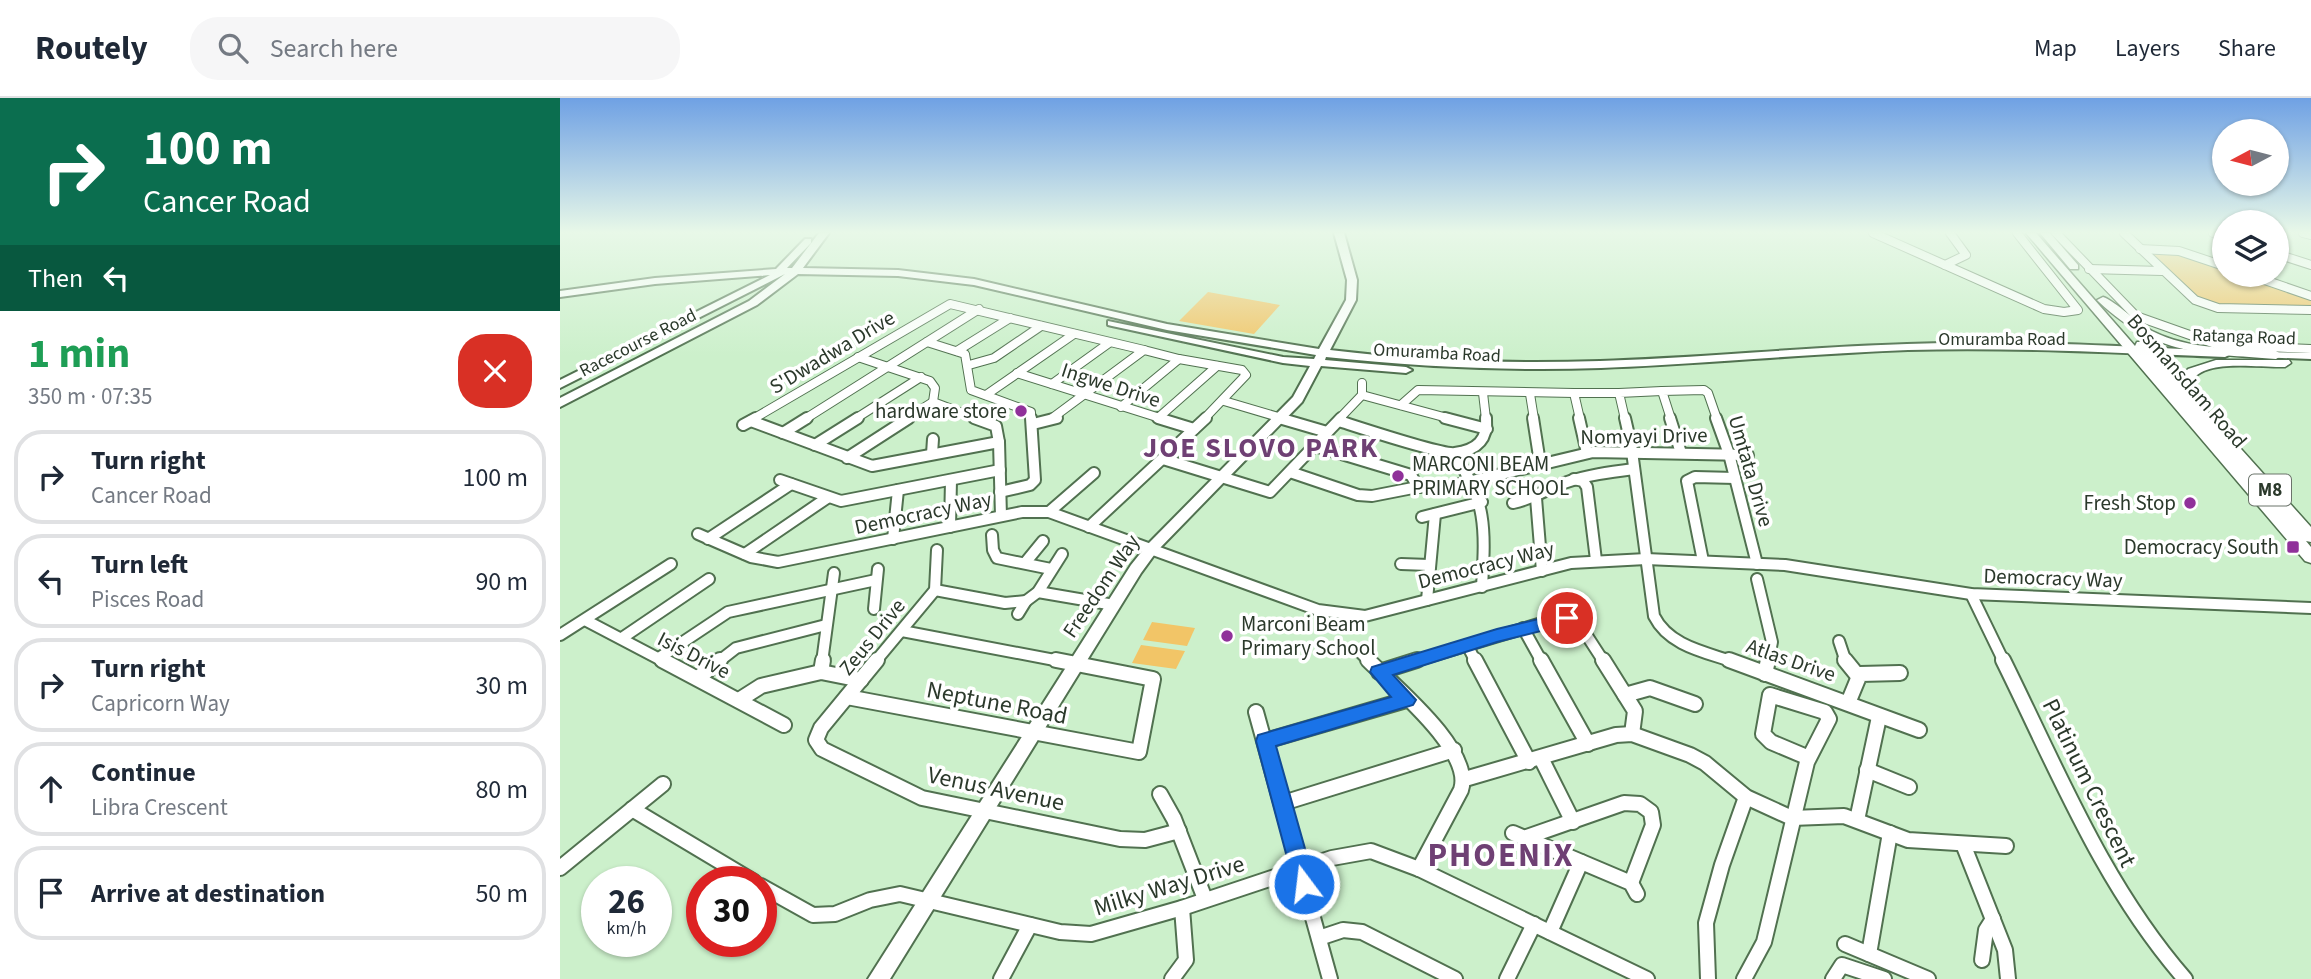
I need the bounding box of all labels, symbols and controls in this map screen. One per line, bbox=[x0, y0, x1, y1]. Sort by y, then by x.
search box bbox=[190, 17, 680, 80]
text: Routely bbox=[35, 25, 148, 72]
icon: search bbox=[214, 29, 252, 67]
text: Search here bbox=[270, 30, 398, 67]
text: Map bbox=[2034, 31, 2077, 66]
text: Layers bbox=[2115, 31, 2180, 66]
text: Share bbox=[2218, 31, 2276, 66]
text: 100 m bbox=[143, 114, 272, 184]
north arrow bbox=[2212, 119, 2289, 196]
map controls bbox=[2212, 119, 2289, 287]
icon: right bbox=[28, 126, 119, 217]
text: Cancer Road bbox=[143, 179, 311, 225]
button: layers bbox=[2212, 210, 2289, 287]
icon: left bbox=[97, 259, 135, 297]
text: Then bbox=[28, 260, 83, 297]
street label: Racecourse Road bbox=[575, 303, 701, 383]
street label: S'Dwadwa Drive bbox=[764, 303, 900, 401]
street label: Bosmansdam Road bbox=[2120, 307, 2254, 455]
street label: Ratanga Road bbox=[2192, 323, 2296, 351]
text: 1 min bbox=[28, 324, 130, 384]
street label: Omuramba Road bbox=[1938, 327, 2066, 352]
button: close bbox=[458, 334, 532, 408]
street label: Omuramba Road bbox=[1373, 337, 1501, 369]
street label: Ingwe Drive bbox=[1058, 355, 1164, 415]
text: 350 m · 07:35 bbox=[28, 380, 152, 413]
place label: hardware store bbox=[875, 396, 1007, 426]
marker: hardware store bbox=[1013, 403, 1029, 419]
street label: Umtata Drive bbox=[1721, 412, 1781, 530]
street label: Nomyayi Drive bbox=[1580, 420, 1708, 452]
district label: JOE SLOVO PARK bbox=[1143, 428, 1379, 468]
text: Turn right bbox=[91, 442, 206, 479]
place label: MARCONI BEAM PRIMARY SCHOOL bbox=[1412, 449, 1569, 503]
icon: right bbox=[32, 458, 70, 496]
text: 100 m bbox=[462, 459, 528, 496]
marker: MARCONI BEAM PRIMARY SCHOOL bbox=[1390, 468, 1406, 484]
road number: M8 bbox=[2249, 474, 2291, 506]
text: Cancer Road bbox=[91, 479, 212, 512]
street label: Democracy Way bbox=[852, 484, 994, 542]
place label: Fresh Stop bbox=[2084, 488, 2176, 518]
marker: Fresh Stop bbox=[2182, 495, 2198, 511]
street label: Freedom Way bbox=[1055, 528, 1147, 644]
place label: Democracy South bbox=[2124, 532, 2279, 562]
street label: Democracy Way bbox=[1415, 534, 1557, 596]
marker: Democracy South bbox=[2285, 539, 2301, 555]
text: Turn left bbox=[91, 546, 188, 583]
street label: Democracy Way bbox=[1983, 561, 2123, 595]
icon: left bbox=[32, 562, 70, 600]
text: 90 m bbox=[475, 563, 528, 600]
text: Pisces Road bbox=[91, 583, 204, 616]
pin bbox=[1537, 588, 1597, 648]
street label: Zeus Drive bbox=[832, 592, 912, 682]
icon: arrive bbox=[1548, 599, 1586, 637]
place label: Marconi Beam Primary School bbox=[1241, 609, 1376, 663]
street label: Isis Drive bbox=[652, 624, 736, 686]
marker: Marconi Beam Primary School bbox=[1219, 628, 1235, 644]
street label: Atlas Drive bbox=[1742, 631, 1840, 689]
text: Turn right bbox=[91, 650, 206, 687]
icon: right bbox=[32, 666, 70, 704]
text: 30 m bbox=[475, 667, 528, 704]
street label: Neptune Road bbox=[924, 672, 1070, 734]
text: Capricorn Way bbox=[91, 687, 230, 720]
street label: Platinum Crescent bbox=[2033, 693, 2145, 873]
text: Continue bbox=[91, 754, 196, 791]
street label: Venus Avenue bbox=[924, 757, 1068, 821]
icon: ahead bbox=[32, 770, 70, 808]
text: 80 m bbox=[475, 771, 528, 808]
text: Libra Crescent bbox=[91, 791, 228, 824]
district label: PHOENIX bbox=[1427, 832, 1575, 879]
street label: Milky Way Drive bbox=[1089, 846, 1249, 926]
position arrow bbox=[1267, 847, 1341, 921]
speed limit sign: 30 bbox=[686, 866, 777, 957]
icon: arrive bbox=[32, 874, 70, 912]
text: Arrive at destination bbox=[91, 875, 325, 912]
text: 50 m bbox=[475, 875, 528, 912]
text: 26 bbox=[608, 877, 645, 927]
text: km/h bbox=[607, 916, 646, 941]

